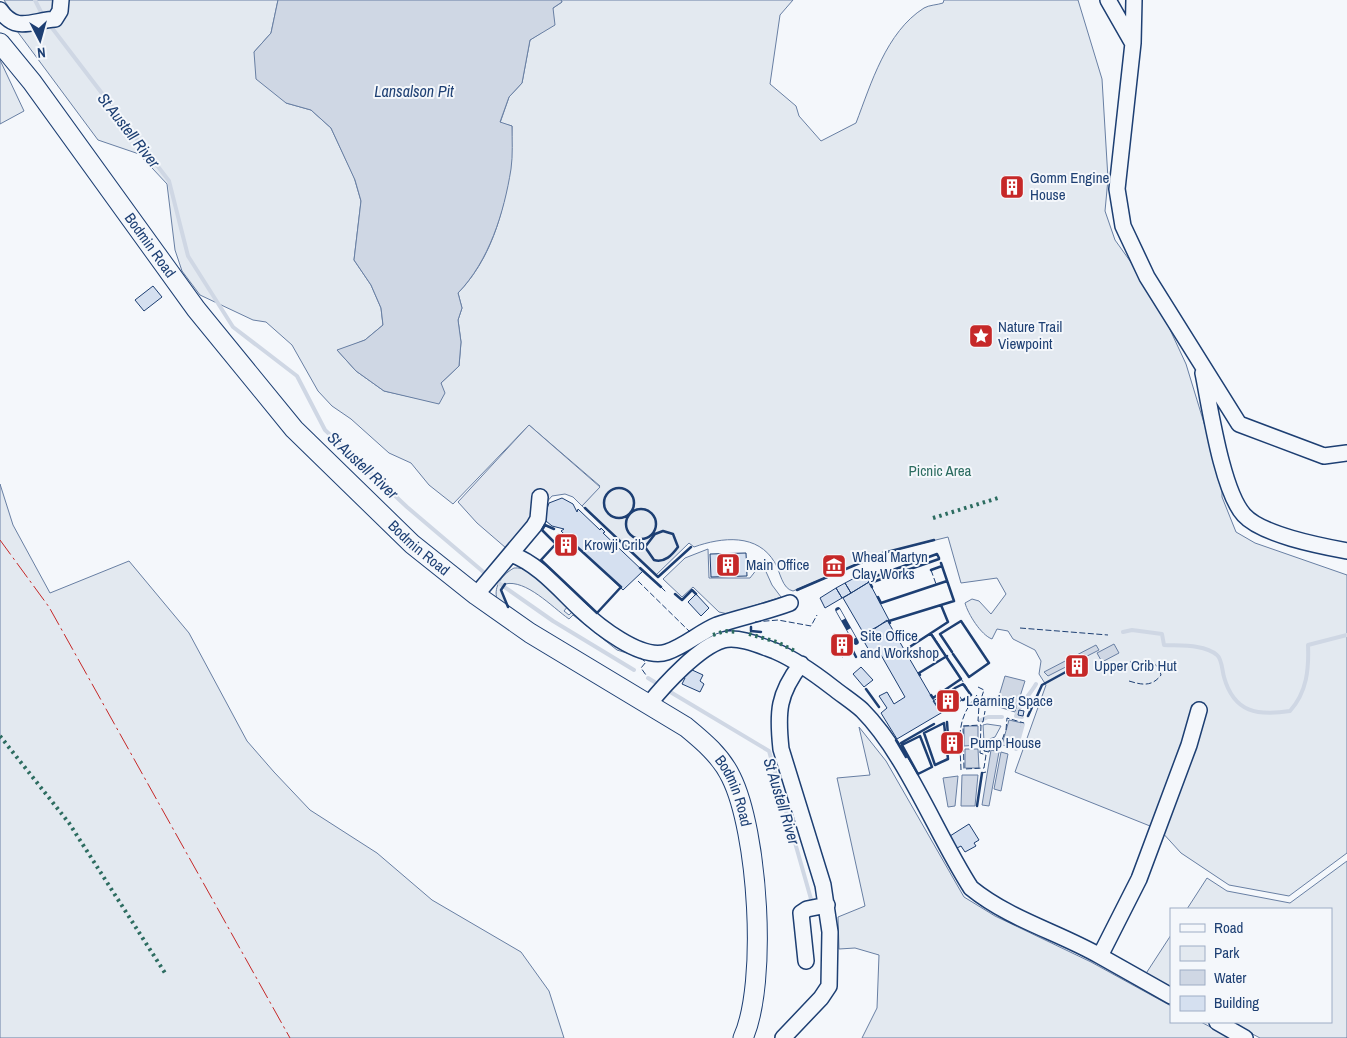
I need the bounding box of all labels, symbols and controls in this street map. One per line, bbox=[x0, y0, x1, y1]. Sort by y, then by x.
north arrow bbox=[15, 15, 65, 65]
text: N bbox=[36, 44, 46, 62]
water label: Lansalson Pit bbox=[374, 80, 454, 102]
water label: St Austell River bbox=[93, 88, 166, 173]
place label: Gomm Engine House bbox=[1030, 167, 1109, 205]
building icon: Gomm Engine House bbox=[999, 174, 1025, 200]
street label: Bodmin Road bbox=[120, 208, 181, 282]
place label: Nature Trail Viewpoint bbox=[998, 316, 1062, 354]
place icon: Nature Trail Viewpoint bbox=[968, 323, 994, 349]
water label: St Austell River bbox=[323, 426, 404, 504]
park label: Picnic Area bbox=[909, 460, 972, 481]
street label: Bodmin Road bbox=[384, 515, 454, 580]
building icon: Krowji Crib bbox=[553, 532, 579, 558]
place label: Krowji Crib bbox=[584, 534, 645, 555]
place label: Wheal Martyn Clay Works bbox=[852, 546, 928, 584]
building icon: Main Office bbox=[715, 552, 741, 578]
museum icon: Wheal Martyn Clay Works bbox=[821, 553, 847, 579]
place label: Main Office bbox=[746, 554, 810, 575]
place label: Site Office and Workshop bbox=[860, 625, 939, 663]
building icon: Site Office and Workshop bbox=[829, 632, 855, 658]
building icon: Upper Crib Hut bbox=[1064, 653, 1090, 679]
place label: Upper Crib Hut bbox=[1094, 655, 1177, 676]
building icon: Learning Space bbox=[935, 688, 961, 714]
place label: Learning Space bbox=[966, 690, 1053, 711]
building icon: Pump House bbox=[939, 730, 965, 756]
place label: Pump House bbox=[970, 732, 1041, 753]
street label: Bodmin Road bbox=[710, 750, 757, 828]
water label: St Austell River bbox=[758, 755, 806, 848]
legend bbox=[1170, 908, 1332, 1023]
text: Road bbox=[1214, 917, 1243, 938]
text: Park bbox=[1214, 942, 1240, 963]
text: Water bbox=[1214, 967, 1246, 988]
text: Building bbox=[1214, 992, 1259, 1013]

